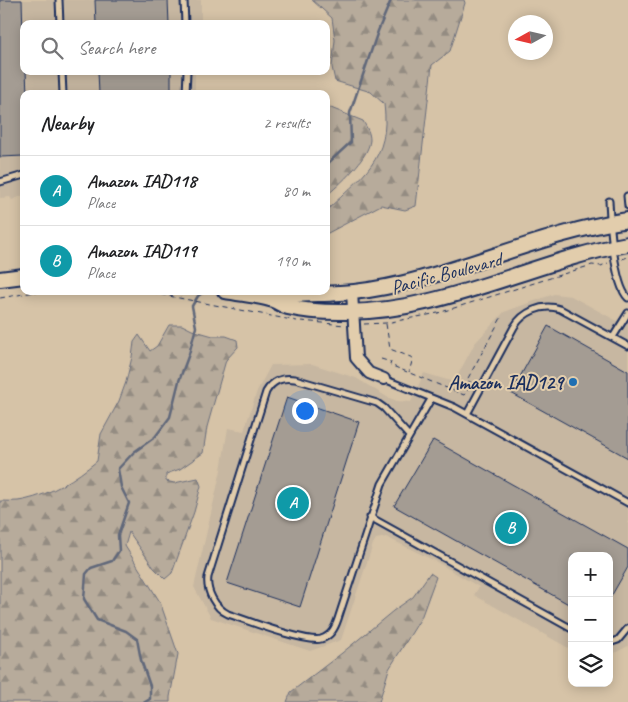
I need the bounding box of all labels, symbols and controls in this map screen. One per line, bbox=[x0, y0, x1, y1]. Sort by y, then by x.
north arrow bbox=[508, 15, 553, 60]
search box bbox=[20, 20, 330, 75]
icon: search bbox=[38, 34, 66, 62]
text: Search here bbox=[78, 36, 155, 60]
text: Nearby bbox=[40, 110, 93, 136]
text: 2 results bbox=[263, 113, 310, 133]
text: Amazon IAD118 bbox=[87, 169, 196, 193]
text: A bbox=[52, 181, 60, 201]
text: 80 m bbox=[283, 181, 310, 201]
text: Place bbox=[87, 193, 115, 213]
text: Amazon IAD119 bbox=[87, 239, 196, 263]
street label: Pacific Boulevard bbox=[388, 246, 507, 300]
text: B bbox=[52, 251, 60, 271]
text: 190 m bbox=[276, 251, 310, 271]
text: Place bbox=[87, 263, 115, 283]
place label: Amazon IAD129 bbox=[448, 370, 565, 395]
marker: Amazon IAD129 bbox=[567, 376, 579, 388]
your location bbox=[292, 398, 318, 424]
pin: A bbox=[277, 484, 309, 522]
pin: B bbox=[495, 509, 527, 547]
map controls bbox=[568, 552, 613, 687]
button: + bbox=[568, 552, 613, 597]
button: − bbox=[568, 597, 613, 642]
button: layers bbox=[568, 642, 613, 687]

